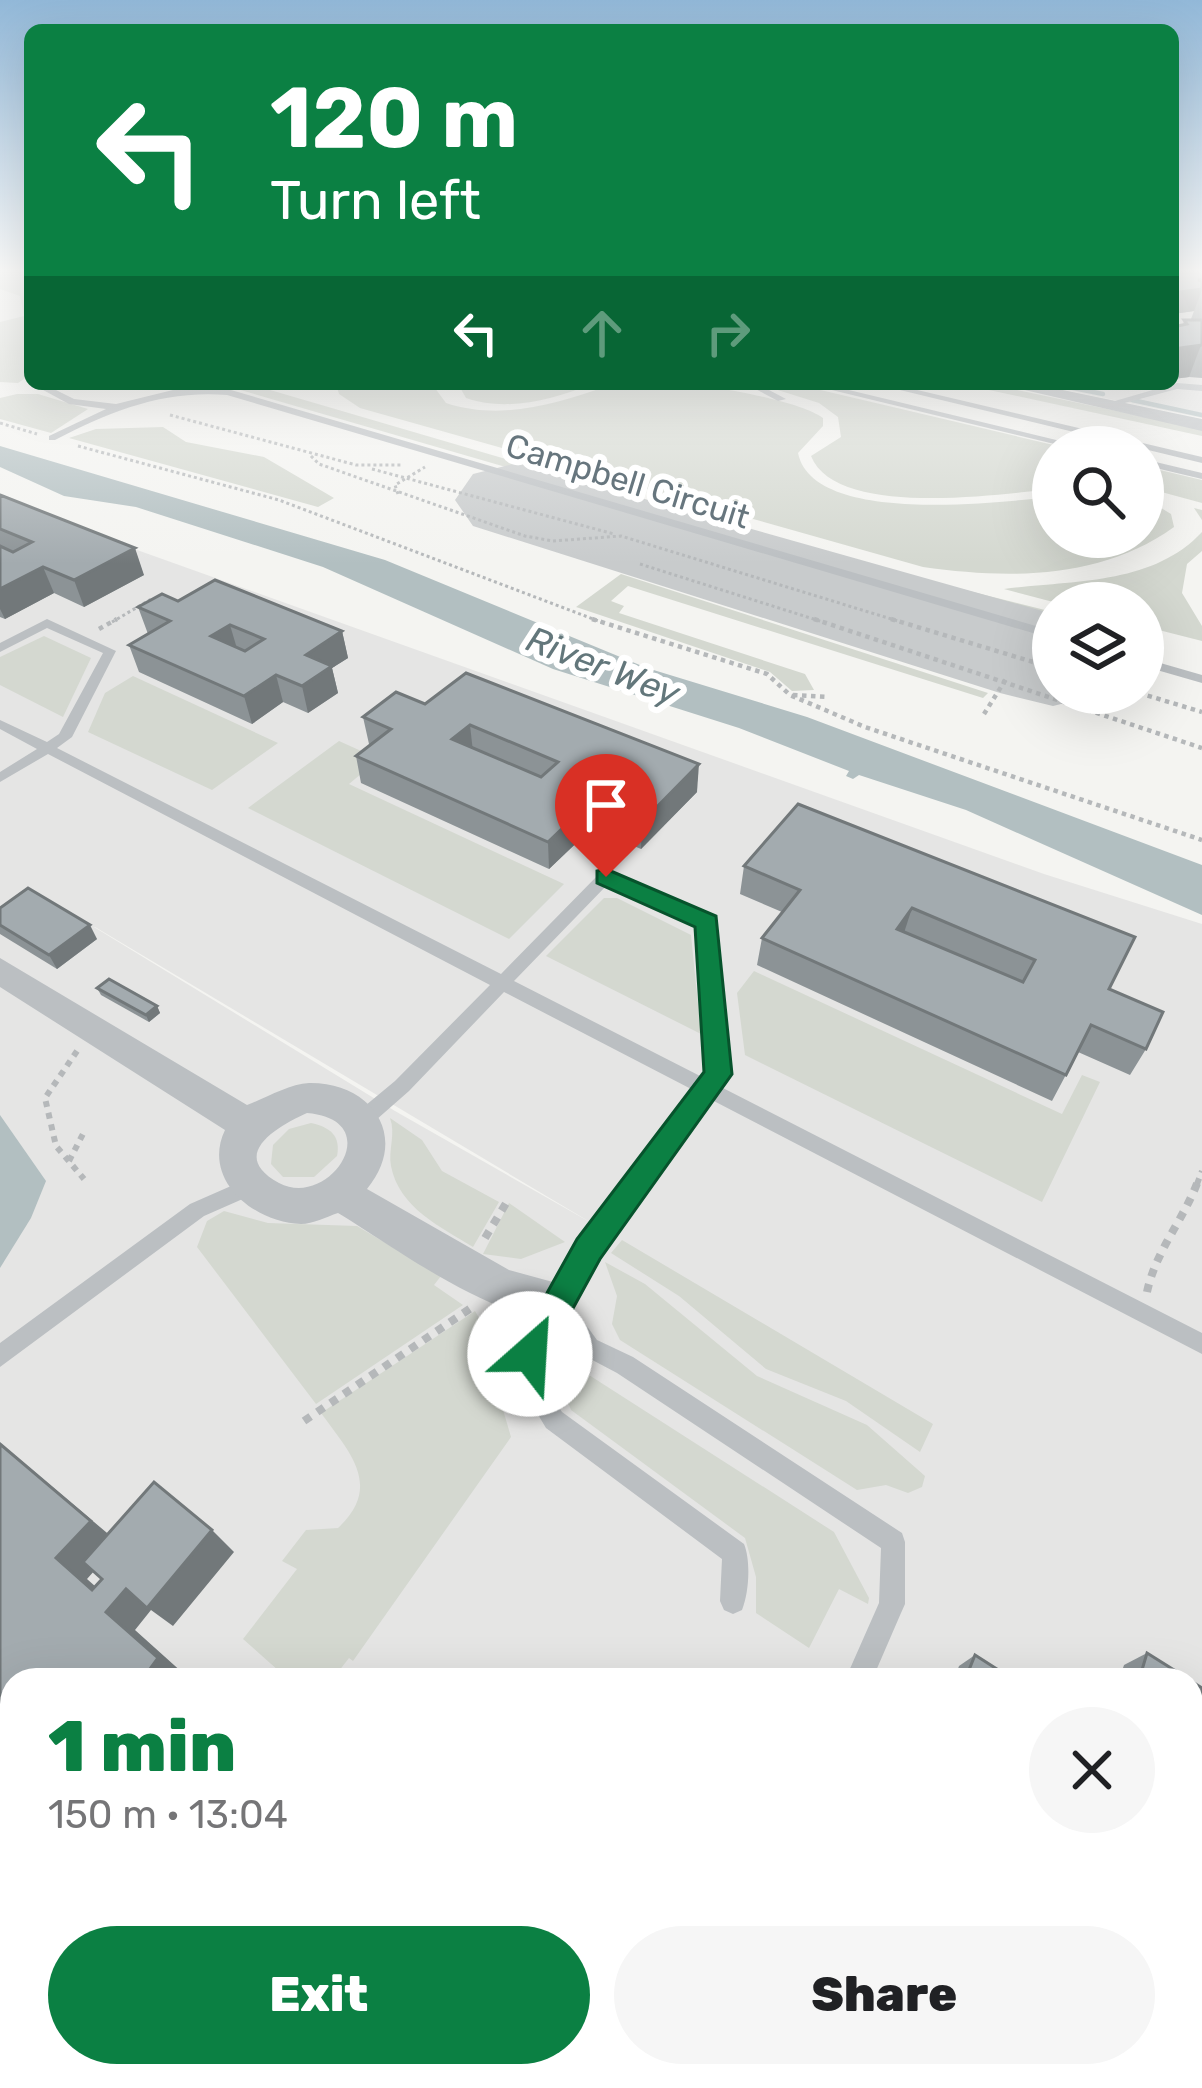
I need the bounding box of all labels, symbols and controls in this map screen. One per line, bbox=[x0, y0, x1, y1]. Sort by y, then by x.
text: 120 m bbox=[270, 68, 518, 168]
icon: left bbox=[72, 72, 228, 228]
text: Turn left bbox=[270, 169, 481, 233]
icon: left bbox=[443, 300, 509, 366]
icon: ahead bbox=[569, 300, 635, 366]
icon: right bbox=[695, 300, 761, 366]
street label: Campbell Circuit bbox=[502, 425, 755, 537]
map controls bbox=[1032, 426, 1164, 714]
button: search bbox=[1032, 426, 1164, 558]
button: layers bbox=[1032, 582, 1164, 714]
water label: River Wey bbox=[520, 617, 687, 715]
pin bbox=[555, 754, 657, 877]
icon: arrive bbox=[573, 772, 639, 838]
position arrow bbox=[467, 1291, 593, 1417]
text: 1 min bbox=[48, 1704, 236, 1789]
button: close bbox=[1029, 1707, 1155, 1833]
text: 150 m · 13:04 bbox=[48, 1792, 288, 1838]
button: Exit bbox=[48, 1926, 590, 2064]
button: Share bbox=[614, 1926, 1155, 2064]

